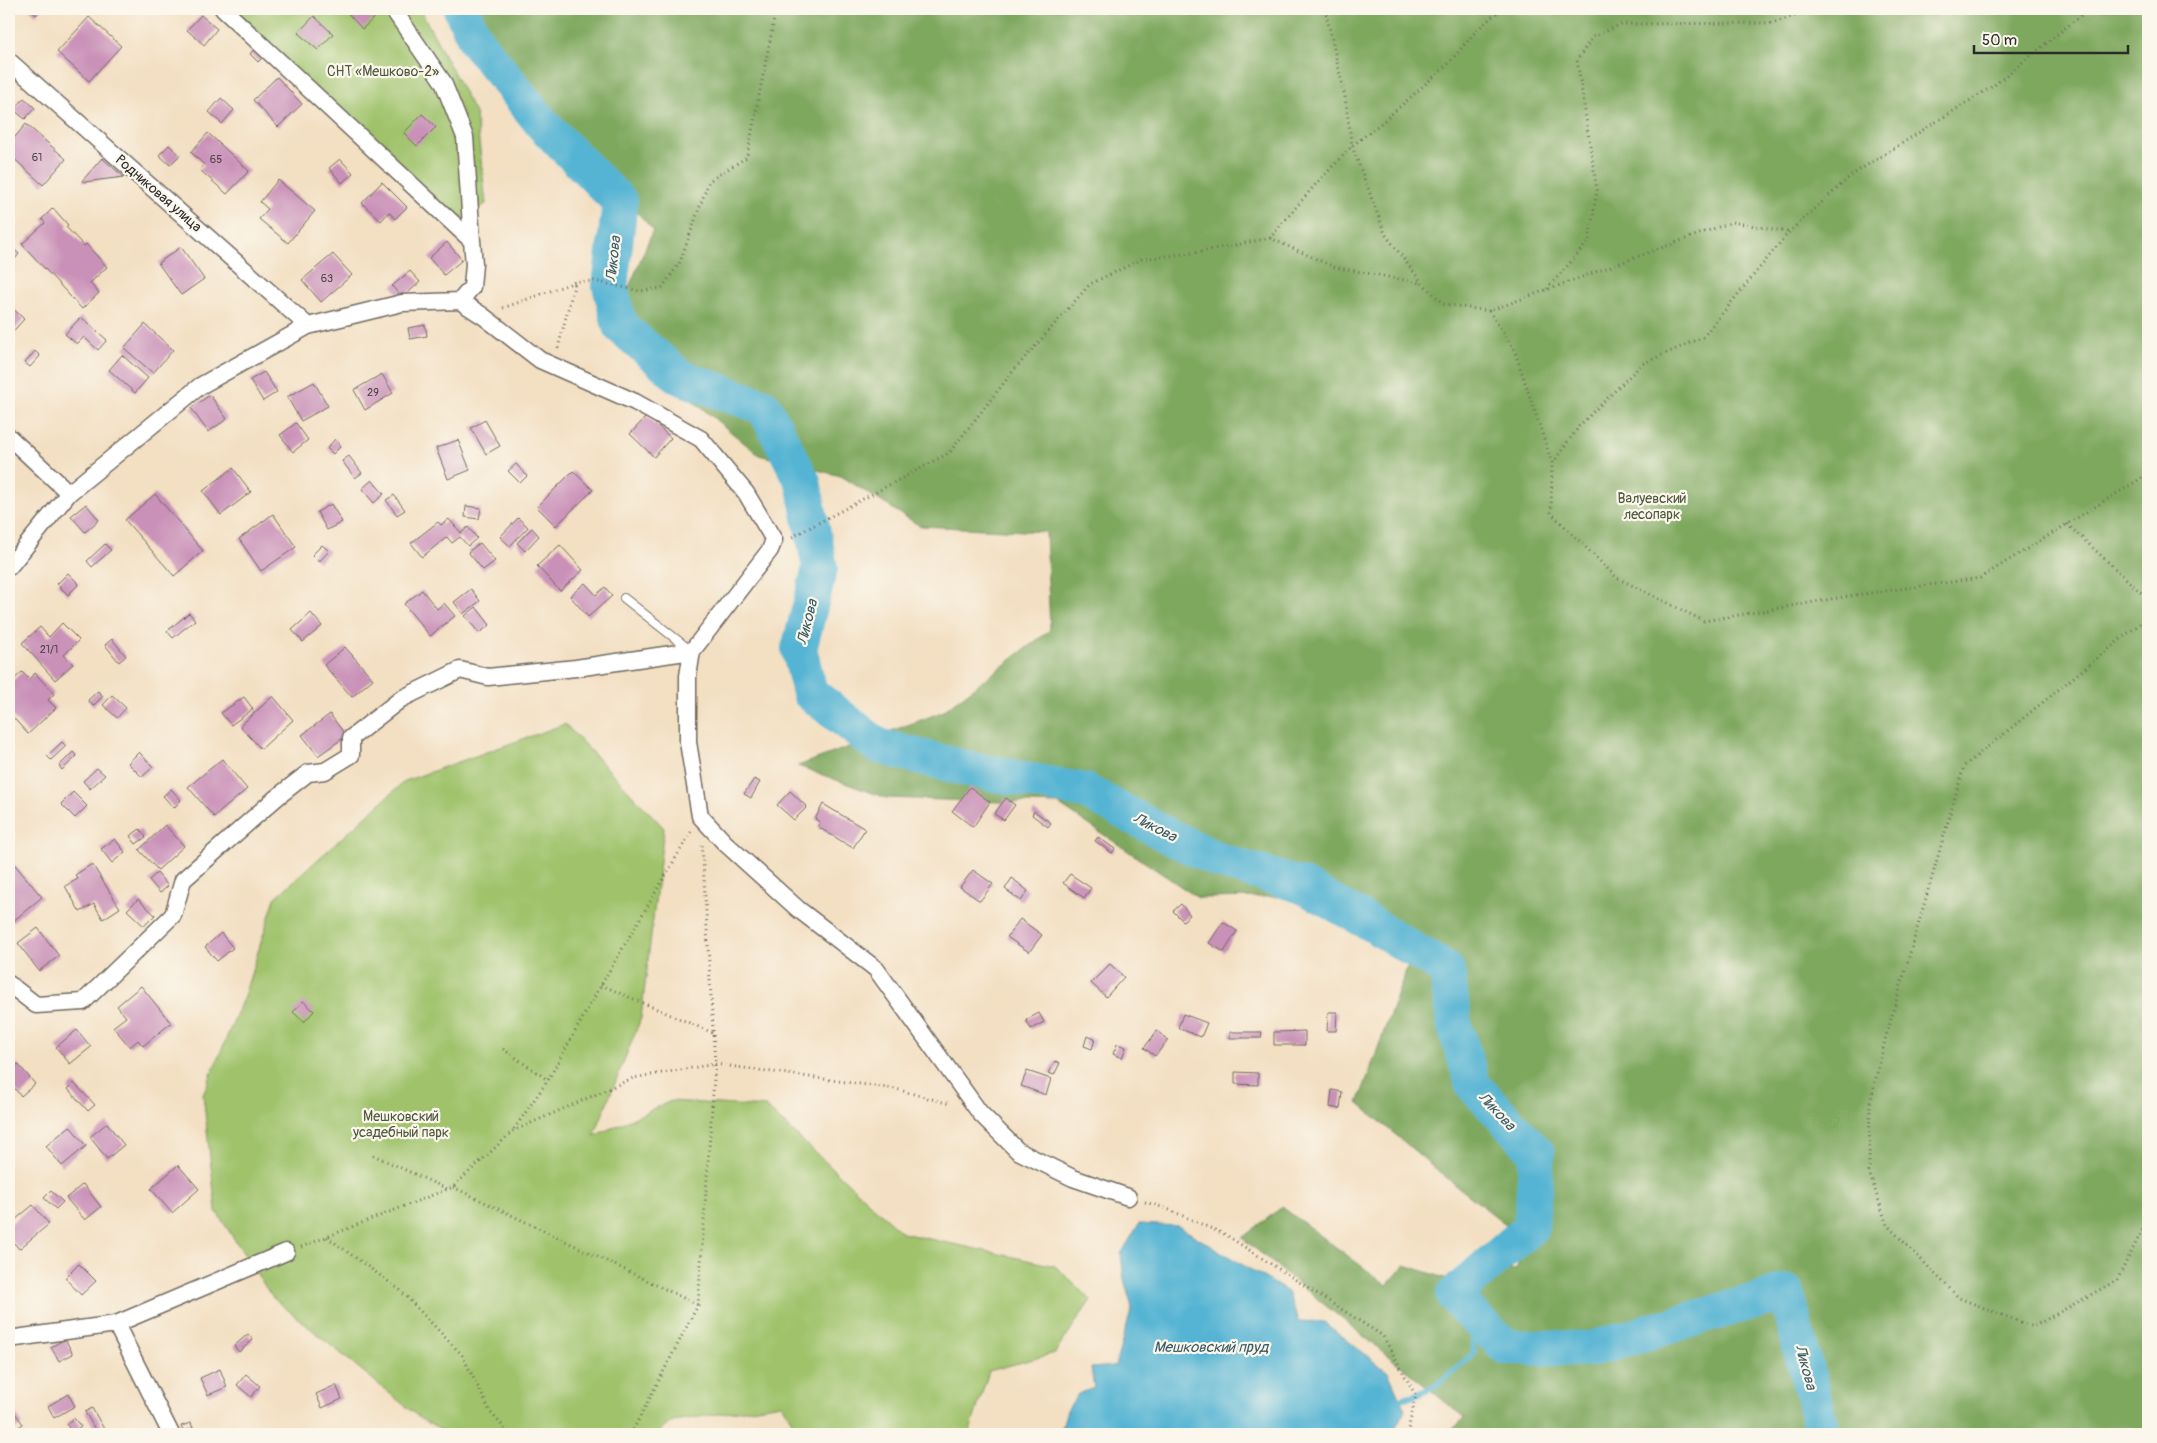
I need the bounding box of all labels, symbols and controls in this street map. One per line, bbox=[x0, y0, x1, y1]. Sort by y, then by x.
scale bar bbox=[1974, 22, 2128, 54]
text: 50 m bbox=[1982, 31, 2017, 50]
park label: СНТ «Мешково-2» bbox=[327, 63, 439, 80]
house number: 61 bbox=[32, 151, 42, 164]
street label: Родниковая улица bbox=[112, 151, 205, 235]
house number: 65 bbox=[210, 153, 222, 166]
water label: Ликова bbox=[602, 234, 625, 283]
house number: 63 bbox=[321, 272, 333, 285]
house number: 29 bbox=[367, 386, 379, 399]
park label: Валуевский лесопарк bbox=[1618, 490, 1686, 523]
water label: Ликова bbox=[793, 597, 822, 647]
house number: 21/1 bbox=[40, 643, 58, 656]
water label: Ликова bbox=[1130, 809, 1180, 847]
water label: Ликова bbox=[1474, 1088, 1520, 1135]
park label: Мешковский усадебный парк bbox=[352, 1108, 449, 1141]
water label: Мешковский пруд bbox=[1154, 1338, 1270, 1357]
water label: Ликова bbox=[1790, 1343, 1821, 1393]

